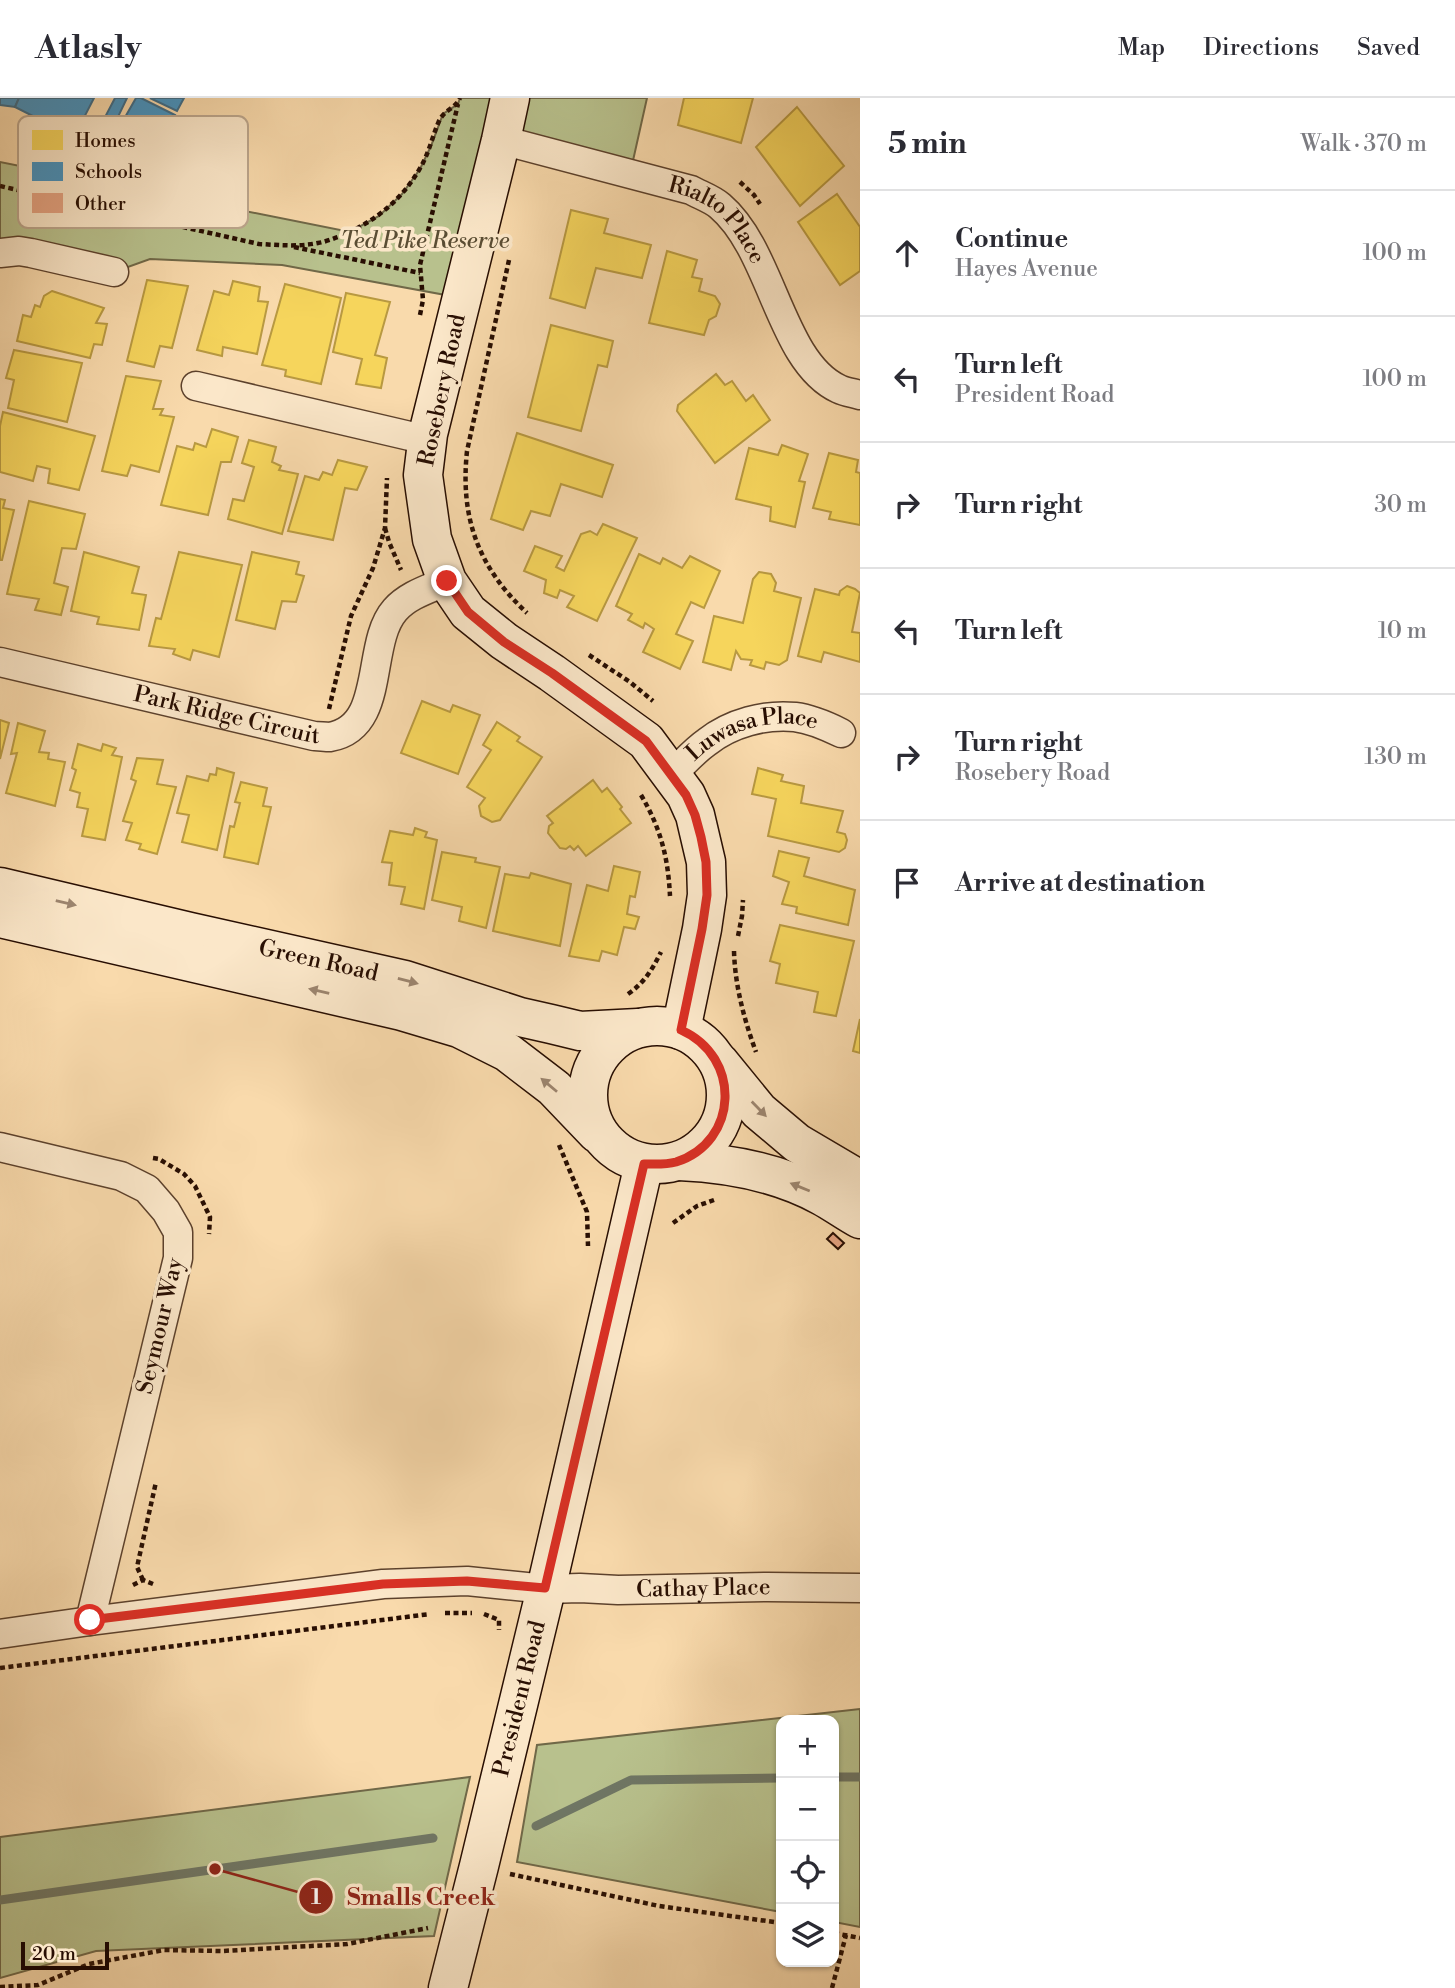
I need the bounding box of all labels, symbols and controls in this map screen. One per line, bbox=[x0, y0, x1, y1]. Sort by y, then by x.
text: Atlasly bbox=[35, 28, 141, 69]
text: Map bbox=[1118, 33, 1165, 63]
text: Directions bbox=[1203, 33, 1319, 63]
text: Saved bbox=[1357, 33, 1420, 63]
legend bbox=[18, 116, 248, 228]
text: 5 min bbox=[888, 125, 967, 163]
text: Homes bbox=[75, 129, 135, 153]
text: Walk · 370 m bbox=[1300, 130, 1427, 158]
text: Schools bbox=[75, 160, 142, 184]
street label: Rialto Place bbox=[665, 171, 771, 268]
text: Other bbox=[75, 192, 126, 216]
text: Continue bbox=[955, 223, 1068, 255]
park label: Ted Pike Reserve bbox=[340, 227, 510, 255]
icon: ahead bbox=[888, 234, 926, 272]
text: 100 m bbox=[1362, 239, 1427, 267]
text: Hayes Avenue bbox=[955, 255, 1098, 283]
street label: Rosebery Road bbox=[412, 311, 472, 469]
text: Turn left bbox=[955, 349, 1063, 381]
icon: left bbox=[888, 360, 926, 398]
text: 100 m bbox=[1362, 365, 1427, 393]
text: President Road bbox=[955, 381, 1114, 409]
icon: right bbox=[888, 486, 926, 524]
text: Turn right bbox=[955, 489, 1083, 521]
text: 30 m bbox=[1374, 491, 1427, 519]
route end bbox=[431, 565, 462, 596]
icon: left bbox=[888, 612, 926, 650]
text: Turn left bbox=[955, 615, 1063, 647]
text: 10 m bbox=[1378, 617, 1427, 645]
street label: Park Ridge Circuit bbox=[131, 680, 320, 750]
street label: Luwasa Place bbox=[680, 702, 822, 767]
text: Turn right bbox=[955, 727, 1083, 759]
icon: right bbox=[888, 738, 926, 776]
text: 130 m bbox=[1364, 743, 1427, 771]
text: Rosebery Road bbox=[955, 759, 1110, 787]
icon: arrive bbox=[888, 864, 926, 902]
text: Arrive at destination bbox=[955, 867, 1205, 899]
one-way arrow bbox=[55, 897, 77, 908]
street label: Green Road bbox=[256, 934, 381, 988]
one-way arrow bbox=[397, 976, 418, 986]
one-way arrow bbox=[308, 986, 330, 997]
one-way arrow bbox=[541, 1078, 558, 1093]
one-way arrow bbox=[751, 1101, 768, 1118]
one-way arrow bbox=[790, 1181, 810, 1193]
street label: Seymour Way bbox=[131, 1254, 189, 1397]
street label: Cathay Place bbox=[636, 1573, 771, 1604]
route start bbox=[74, 1604, 105, 1635]
street label: President Road bbox=[487, 1618, 552, 1780]
map controls bbox=[776, 1715, 839, 1967]
button: + bbox=[776, 1715, 839, 1778]
button: − bbox=[776, 1778, 839, 1841]
button: locate bbox=[776, 1841, 839, 1904]
callout: Smalls Creek bbox=[298, 1874, 509, 1919]
text: Smalls Creek bbox=[347, 1883, 496, 1913]
text: 1 bbox=[311, 1885, 321, 1911]
button: layers bbox=[776, 1904, 839, 1967]
scale bar bbox=[21, 1939, 108, 1971]
text: 20 m bbox=[32, 1942, 76, 1966]

